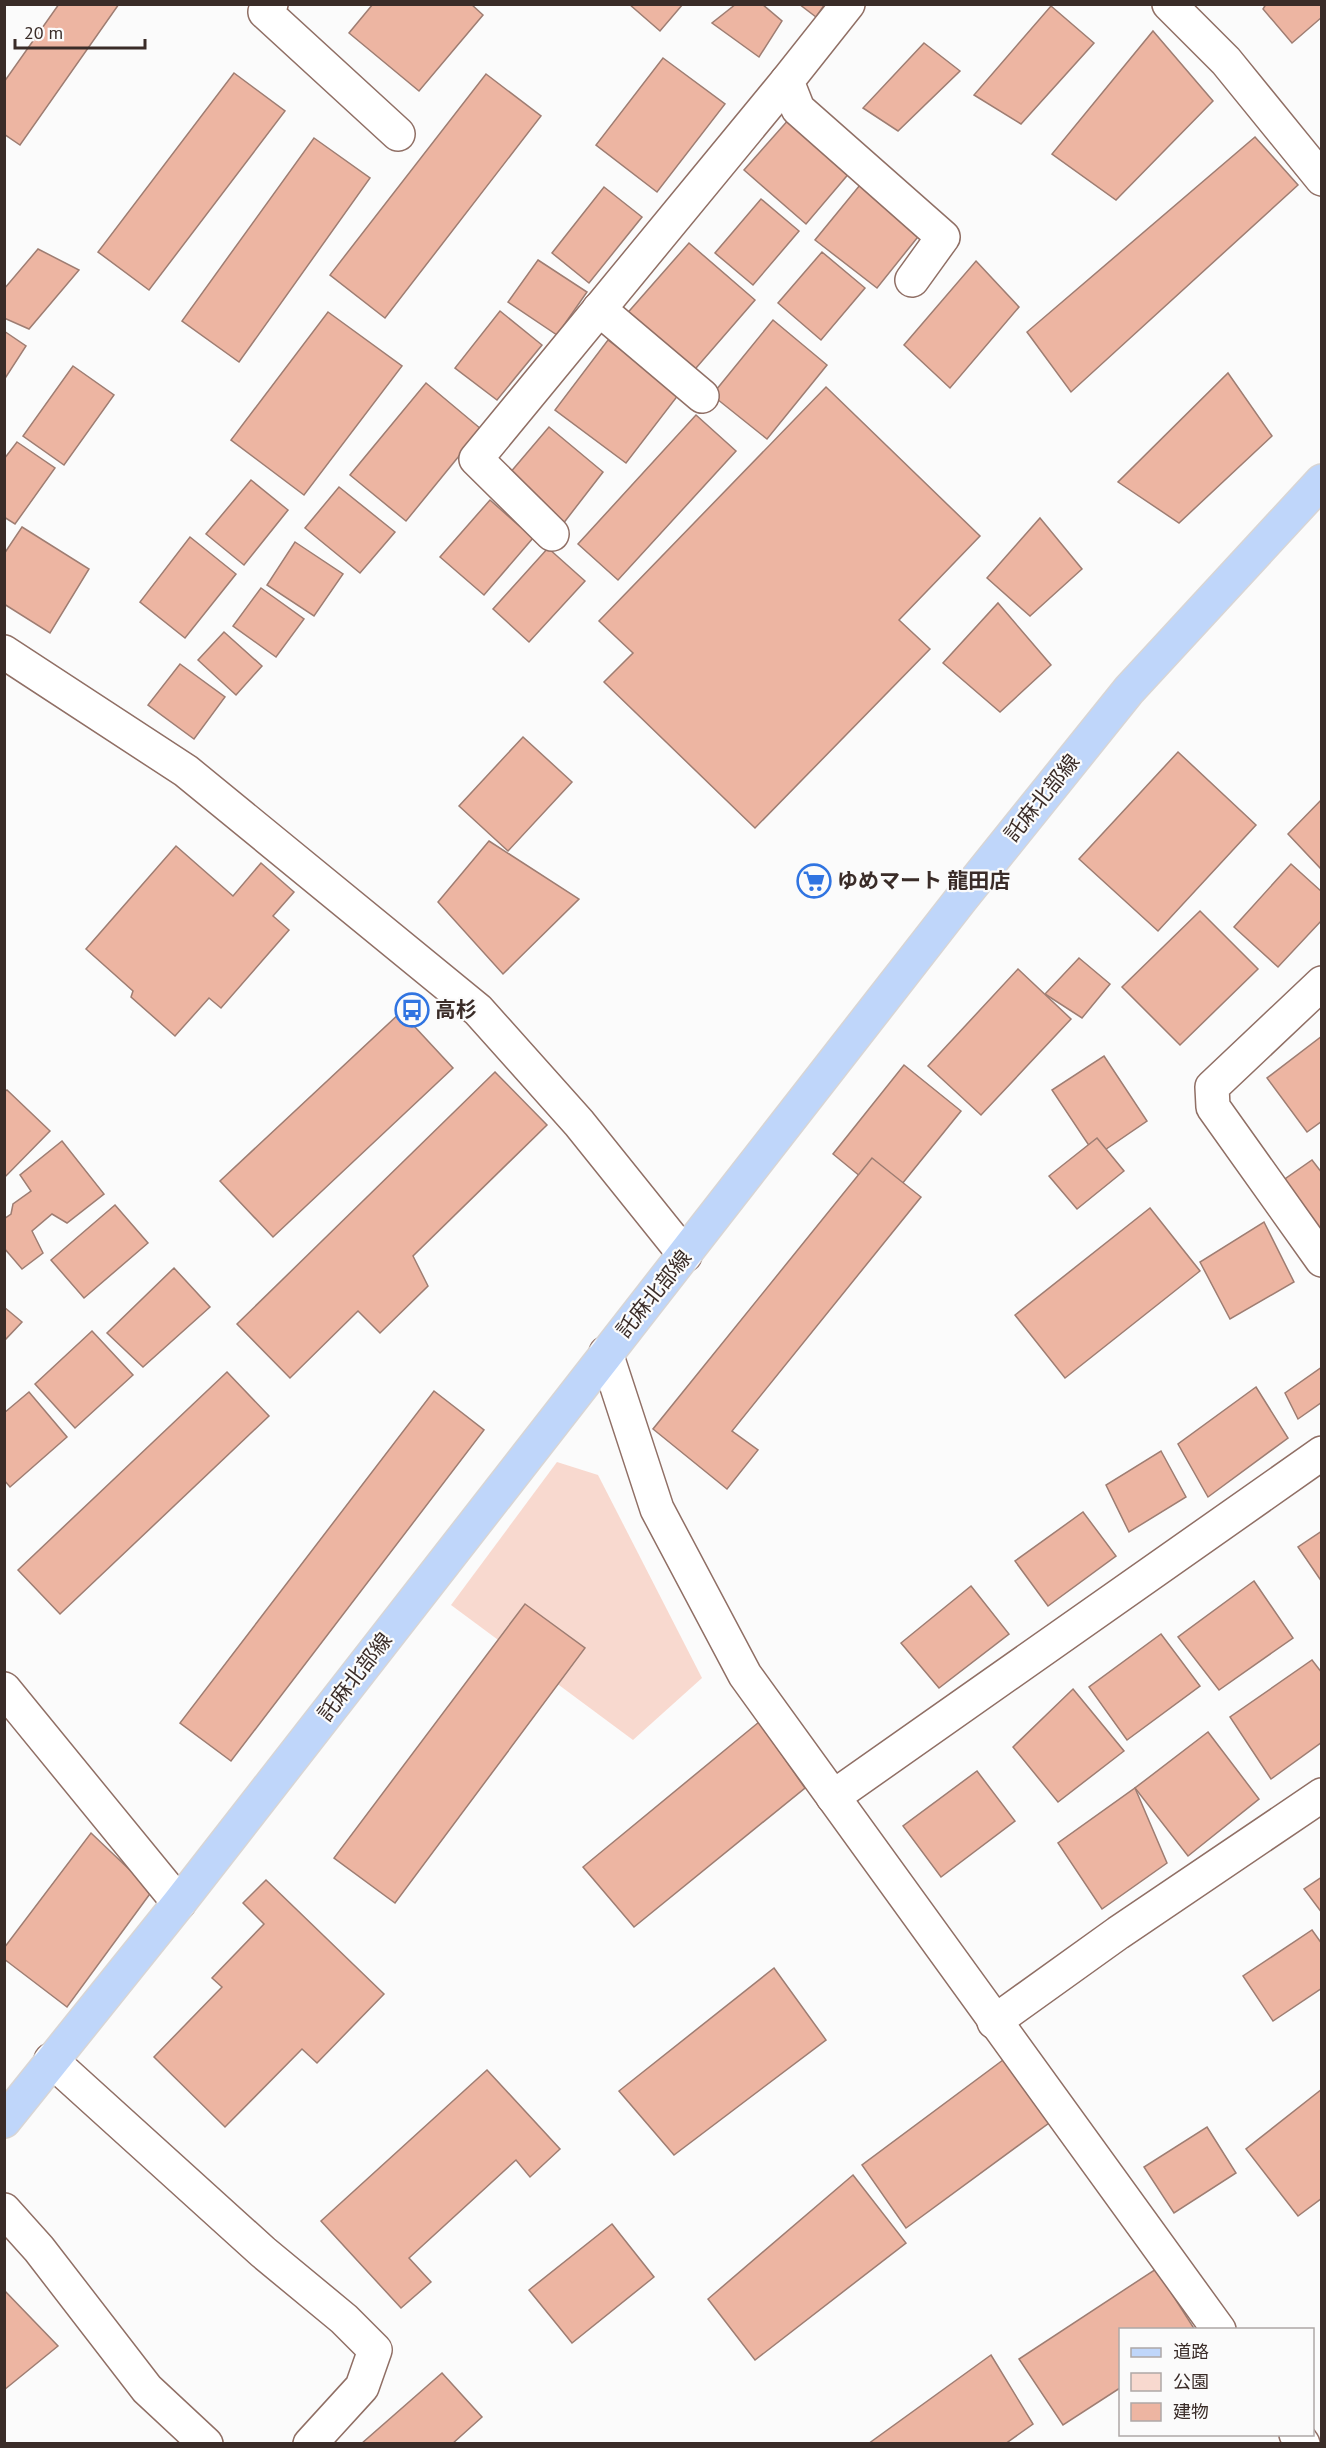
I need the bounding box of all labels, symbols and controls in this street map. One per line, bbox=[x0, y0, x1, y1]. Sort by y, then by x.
scale bar bbox=[15, 12, 146, 50]
text: 20 m bbox=[24, 21, 63, 44]
street label: 託麻北部線 bbox=[998, 748, 1085, 847]
supermarket icon: ゆめマート 龍田店 bbox=[796, 863, 832, 899]
place label: ゆめマート 龍田店 bbox=[837, 867, 1010, 894]
bus stop icon: 高杉 bbox=[394, 992, 430, 1028]
place label: 高杉 bbox=[435, 996, 477, 1023]
street label: 託麻北部線 bbox=[610, 1244, 697, 1343]
street label: 託麻北部線 bbox=[312, 1627, 398, 1726]
legend bbox=[1119, 2328, 1314, 2436]
text: 道路 bbox=[1173, 2340, 1209, 2363]
text: 公園 bbox=[1173, 2370, 1209, 2393]
text: 建物 bbox=[1173, 2400, 1209, 2423]

